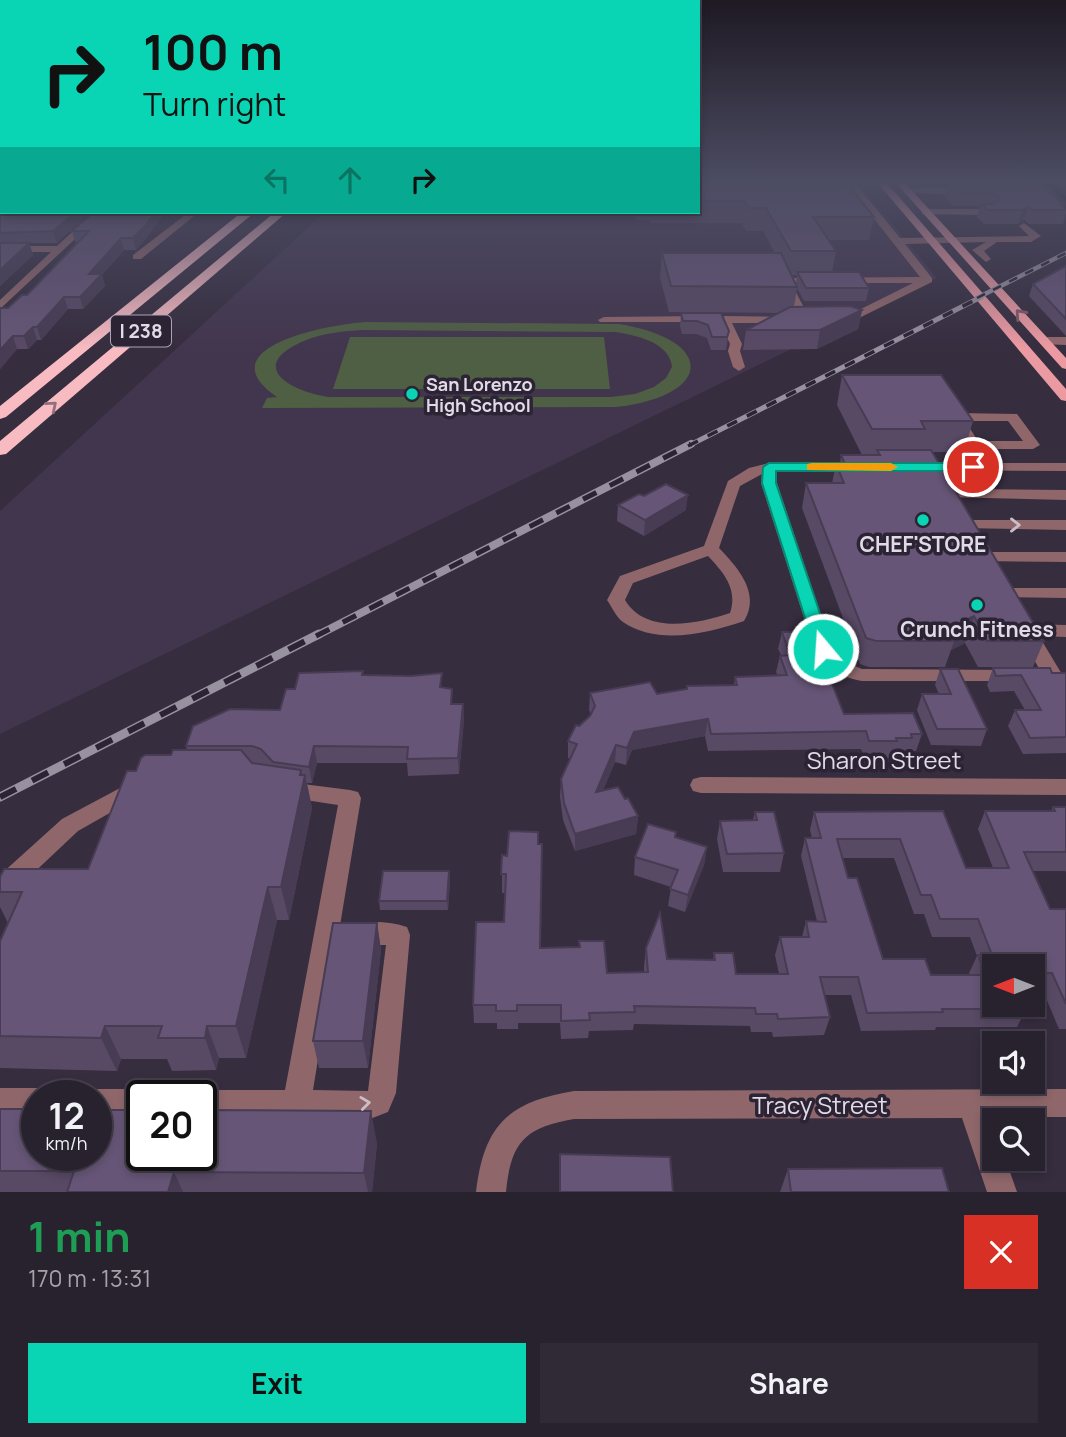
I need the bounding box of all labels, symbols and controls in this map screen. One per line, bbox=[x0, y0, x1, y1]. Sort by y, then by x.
text: 100 m bbox=[143, 18, 283, 85]
icon: right bbox=[28, 28, 119, 119]
text: Turn right bbox=[143, 82, 286, 126]
icon: left bbox=[258, 161, 296, 199]
icon: ahead bbox=[331, 161, 369, 199]
icon: right bbox=[404, 161, 442, 199]
one-way arrow bbox=[1016, 309, 1029, 322]
road number: I 238 bbox=[111, 316, 171, 346]
place label: San Lorenzo High School bbox=[426, 372, 533, 417]
marker: San Lorenzo High School bbox=[404, 386, 420, 402]
one-way arrow bbox=[44, 402, 57, 414]
pin bbox=[943, 437, 1003, 497]
icon: arrive bbox=[954, 448, 992, 486]
marker: CHEF'STORE bbox=[915, 512, 931, 528]
one-way arrow bbox=[1011, 517, 1021, 533]
place label: CHEF'STORE bbox=[860, 530, 986, 558]
marker: Crunch Fitness bbox=[969, 597, 985, 613]
position arrow bbox=[786, 612, 860, 686]
place label: Crunch Fitness bbox=[900, 615, 1054, 643]
street label: Sharon Street bbox=[807, 743, 961, 776]
north arrow bbox=[982, 954, 1045, 1017]
map controls bbox=[982, 954, 1045, 1171]
button: sound bbox=[982, 1031, 1045, 1094]
speed limit sign: 20 bbox=[126, 1080, 217, 1171]
street label: Tracy Street bbox=[752, 1088, 888, 1121]
text: 12 bbox=[48, 1092, 85, 1140]
one-way arrow bbox=[359, 1096, 371, 1111]
button: search bbox=[982, 1108, 1045, 1171]
text: km/h bbox=[46, 1131, 87, 1155]
text: 1 min bbox=[28, 1207, 131, 1265]
button: close bbox=[964, 1215, 1038, 1289]
text: 170 m · 13:31 bbox=[28, 1262, 151, 1294]
button: Exit bbox=[28, 1343, 526, 1423]
button: Share bbox=[540, 1343, 1038, 1423]

